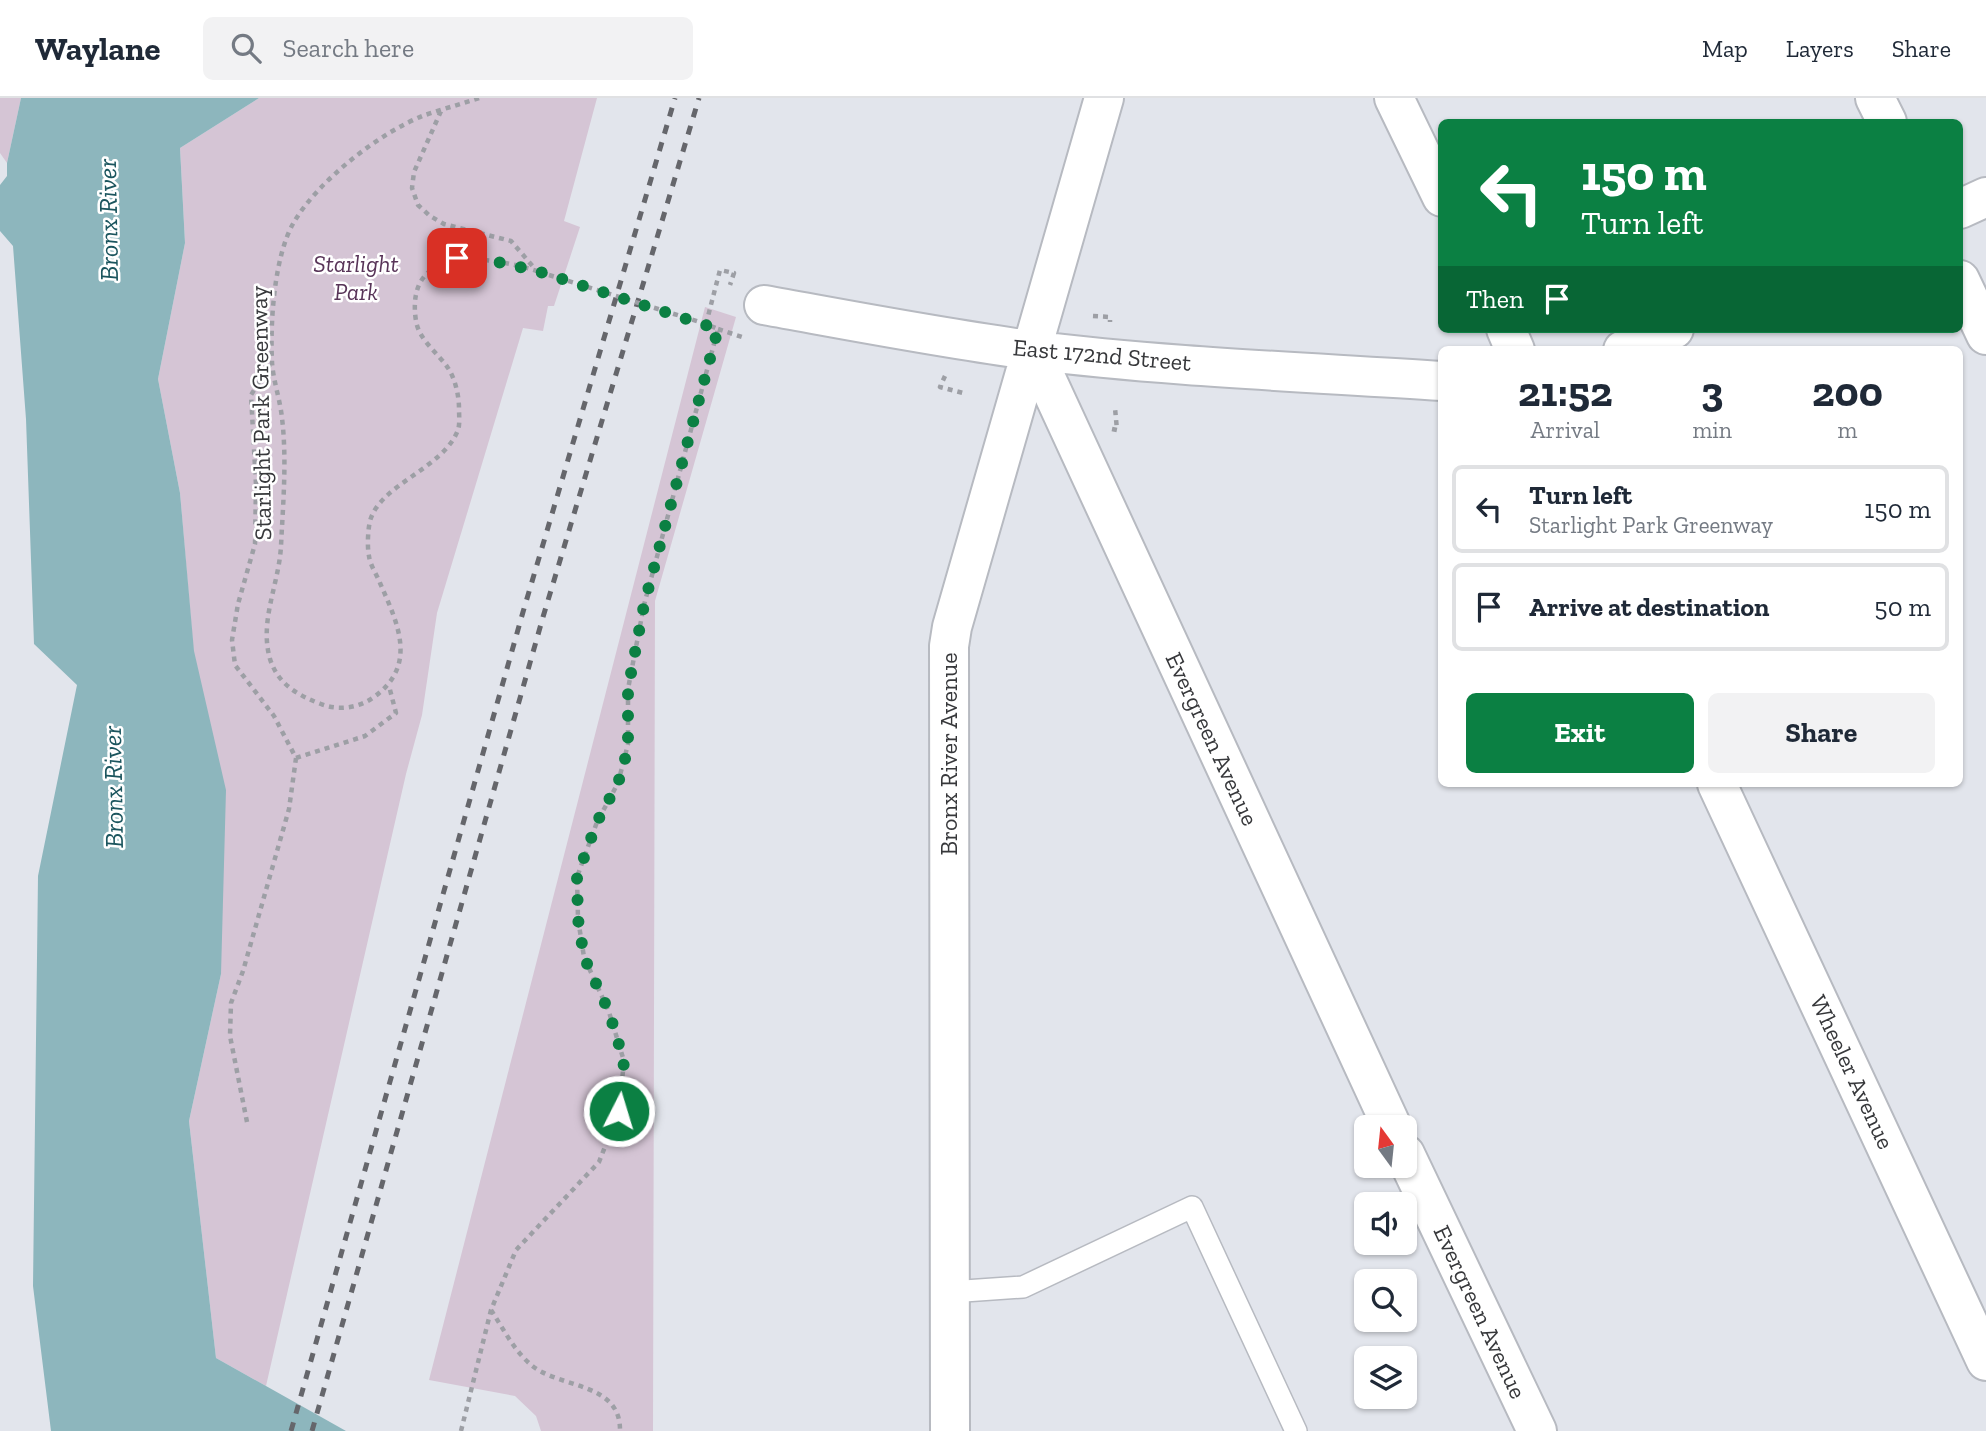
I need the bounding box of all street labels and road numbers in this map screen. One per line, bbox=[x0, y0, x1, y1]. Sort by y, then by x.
street label: Starlight Park Greenway bbox=[244, 285, 277, 541]
street label: East 172nd Street bbox=[1012, 332, 1192, 377]
street label: Evergreen Avenue bbox=[1160, 648, 1265, 830]
street label: Bronx River Avenue bbox=[934, 652, 963, 856]
street label: Wheeler Avenue bbox=[1804, 990, 1901, 1153]
street label: Evergreen Avenue bbox=[1428, 1221, 1533, 1403]

